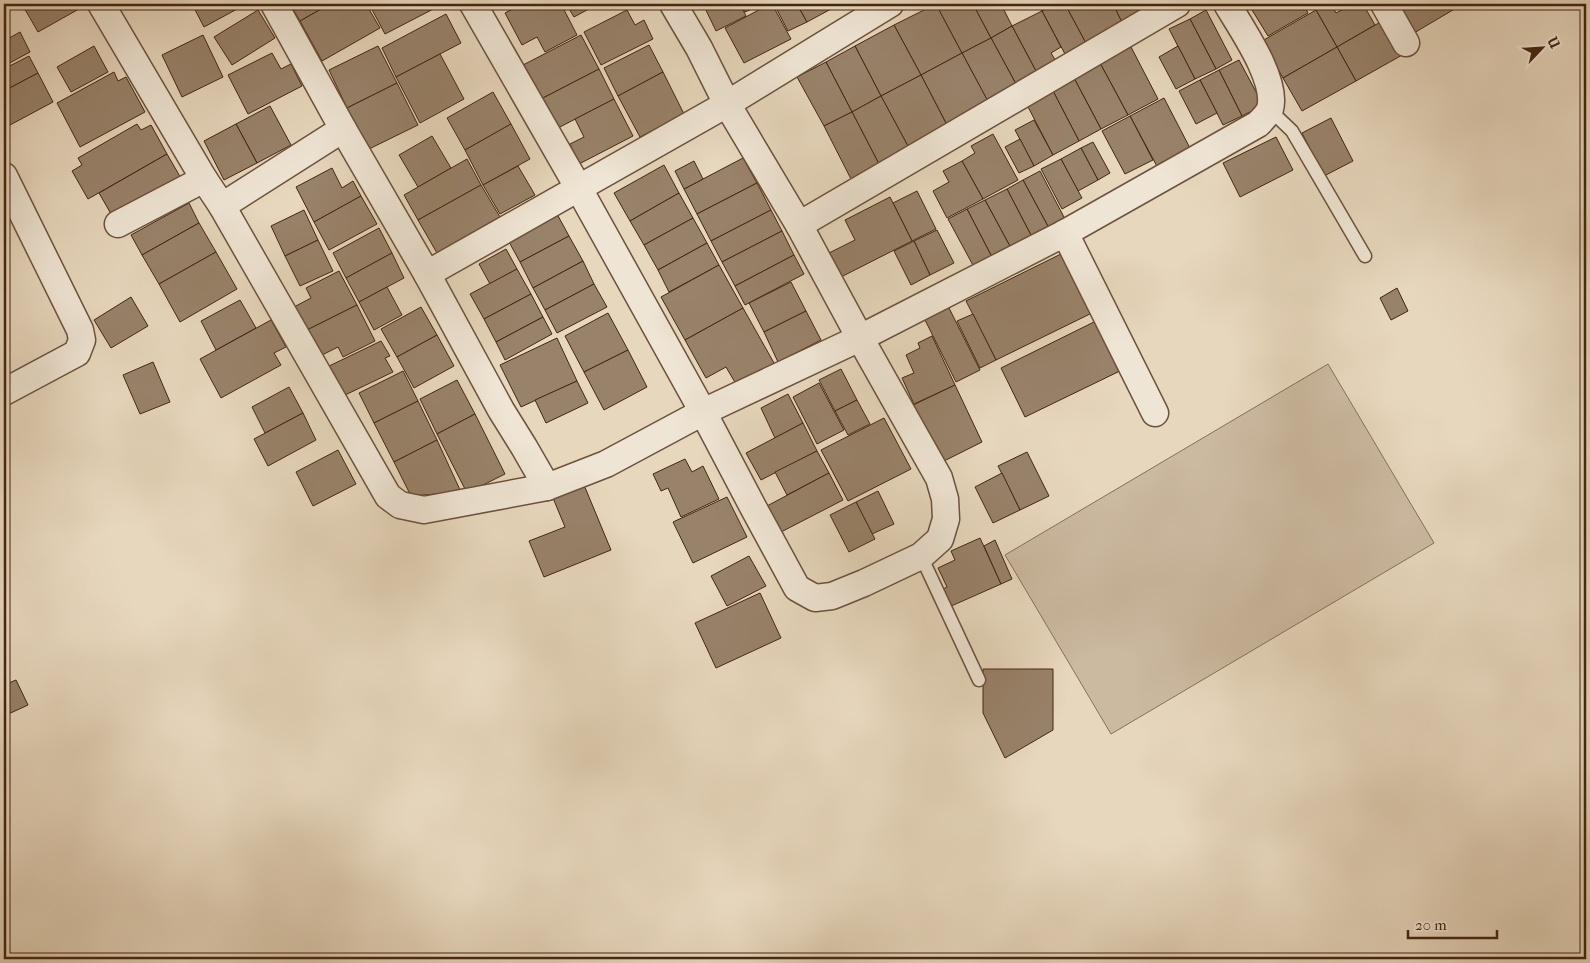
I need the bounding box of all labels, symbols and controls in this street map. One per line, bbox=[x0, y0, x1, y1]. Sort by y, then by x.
north arrow bbox=[1518, 22, 1568, 72]
text: U bbox=[1543, 33, 1563, 51]
scale bar bbox=[1408, 908, 1496, 940]
text: 20 m bbox=[1415, 916, 1447, 934]

